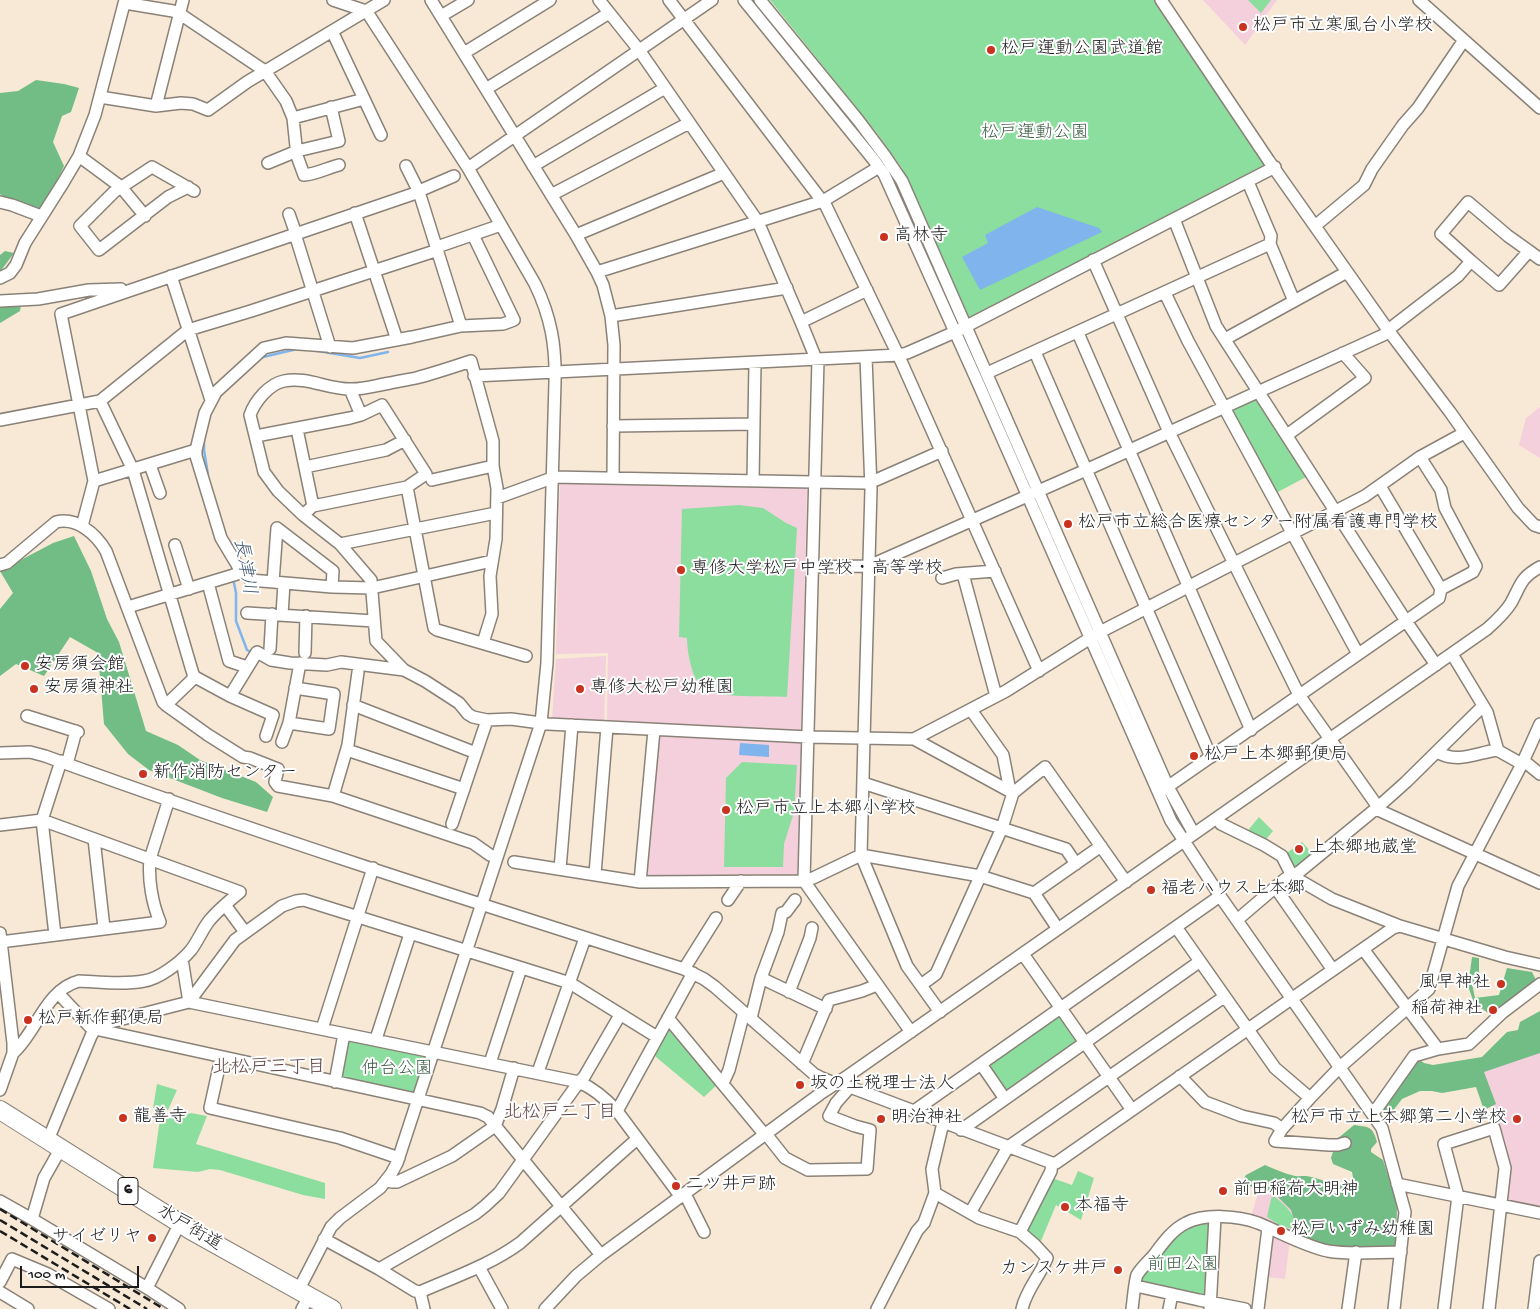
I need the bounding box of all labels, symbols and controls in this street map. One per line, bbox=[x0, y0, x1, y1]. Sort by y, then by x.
place label: 松戸市立寒風台小学校 bbox=[1253, 16, 1433, 38]
marker: 松戸市立寒風台小学校 bbox=[1237, 21, 1249, 33]
place label: 松戸運動公園武道館 bbox=[1001, 39, 1163, 61]
marker: 松戸運動公園武道館 bbox=[985, 44, 997, 56]
park label: 松戸運動公園 bbox=[981, 123, 1089, 145]
place label: 高林寺 bbox=[894, 226, 948, 248]
marker: 高林寺 bbox=[878, 231, 890, 243]
place label: 松戸市立総合医療センター附属看護専門学校 bbox=[1078, 513, 1438, 535]
marker: 松戸市立総合医療センター附属看護専門学校 bbox=[1062, 518, 1074, 530]
water label: 長津川 bbox=[227, 537, 259, 597]
place label: 専修大学松戸中学校・高等学校 bbox=[691, 559, 943, 581]
marker: 専修大学松戸中学校・高等学校 bbox=[675, 564, 687, 576]
place label: 安房須会館 bbox=[35, 655, 125, 677]
marker: 安房須会館 bbox=[19, 660, 31, 672]
place label: 安房須神社 bbox=[44, 678, 134, 700]
place label: 専修大松戸幼稚園 bbox=[590, 678, 734, 700]
marker: 安房須神社 bbox=[28, 683, 40, 695]
marker: 専修大松戸幼稚園 bbox=[574, 683, 586, 695]
place label: 松戸上本郷郵便局 bbox=[1204, 745, 1348, 767]
marker: 松戸上本郷郵便局 bbox=[1188, 750, 1200, 762]
place label: 新作消防センター bbox=[153, 763, 297, 785]
marker: 新作消防センター bbox=[137, 768, 149, 780]
place label: 松戸市立上本郷小学校 bbox=[736, 799, 916, 821]
marker: 松戸市立上本郷小学校 bbox=[720, 804, 732, 816]
place label: 上本郷地蔵堂 bbox=[1309, 838, 1417, 860]
marker: 上本郷地蔵堂 bbox=[1293, 843, 1305, 855]
place label: 福老ハウス上本郷 bbox=[1161, 879, 1305, 901]
marker: 福老ハウス上本郷 bbox=[1145, 884, 1157, 896]
place label: 風早神社 bbox=[1419, 973, 1491, 995]
marker: 風早神社 bbox=[1495, 978, 1507, 990]
place label: 稲荷神社 bbox=[1411, 999, 1483, 1021]
marker: 稲荷神社 bbox=[1487, 1004, 1499, 1016]
place label: 松戸新作郵便局 bbox=[38, 1009, 164, 1031]
marker: 松戸新作郵便局 bbox=[22, 1014, 34, 1026]
district label: 北松戸三丁目 bbox=[212, 1058, 326, 1080]
park label: 仲台公園 bbox=[361, 1059, 433, 1081]
place label: 坂の上税理士法人 bbox=[810, 1074, 954, 1096]
marker: 坂の上税理士法人 bbox=[794, 1079, 806, 1091]
district label: 北松戸二丁目 bbox=[503, 1103, 617, 1125]
place label: 龍善寺 bbox=[133, 1107, 187, 1129]
place label: 明治神社 bbox=[891, 1108, 963, 1130]
place label: 松戸市立上本郷第二小学校 bbox=[1291, 1108, 1507, 1130]
marker: 龍善寺 bbox=[117, 1112, 129, 1124]
marker: 明治神社 bbox=[875, 1113, 887, 1125]
marker: 松戸市立上本郷第二小学校 bbox=[1511, 1113, 1523, 1125]
place label: 二ツ井戸跡 bbox=[686, 1175, 776, 1197]
road number: 6 bbox=[118, 1178, 138, 1204]
marker: 二ツ井戸跡 bbox=[670, 1180, 682, 1192]
place label: 前田稲荷大明神 bbox=[1233, 1180, 1359, 1202]
marker: 前田稲荷大明神 bbox=[1217, 1185, 1229, 1197]
place label: 本福寺 bbox=[1075, 1196, 1129, 1218]
street label: 水戸街道 bbox=[153, 1201, 225, 1257]
marker: 本福寺 bbox=[1059, 1201, 1071, 1213]
place label: 松戸いずみ幼稚園 bbox=[1291, 1220, 1435, 1242]
marker: 松戸いずみ幼稚園 bbox=[1275, 1225, 1287, 1237]
place label: サイゼリヤ bbox=[52, 1227, 142, 1249]
marker: サイゼリヤ bbox=[146, 1232, 158, 1244]
park label: 前田公園 bbox=[1147, 1255, 1219, 1277]
scale bar bbox=[22, 1256, 141, 1288]
place label: カンスケ井戸 bbox=[1000, 1259, 1108, 1281]
marker: カンスケ井戸 bbox=[1112, 1264, 1124, 1276]
text: 100 m bbox=[28, 1266, 65, 1284]

